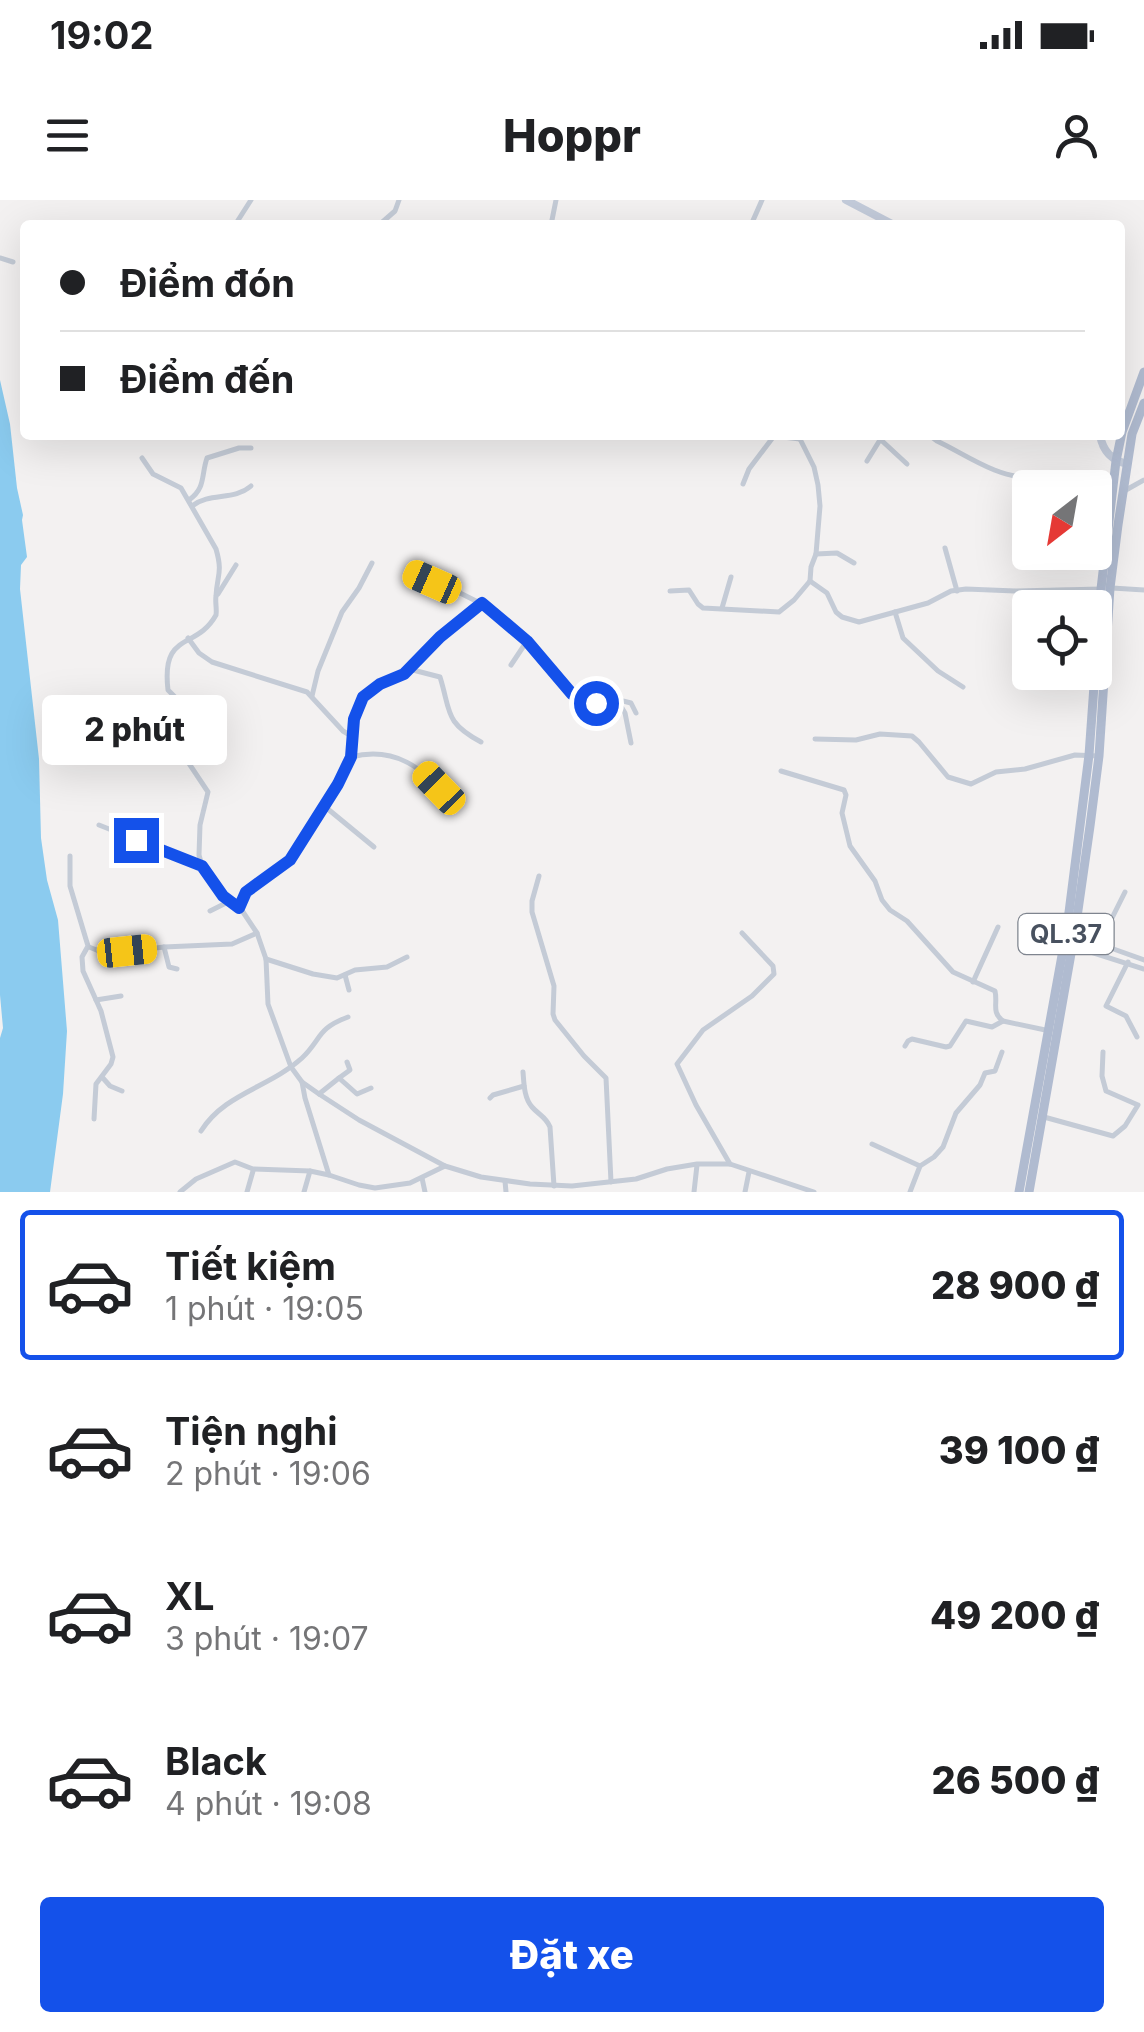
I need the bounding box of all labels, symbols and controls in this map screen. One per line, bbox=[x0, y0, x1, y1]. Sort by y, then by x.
text: 19:02 bbox=[50, 12, 153, 58]
icon: menu bbox=[40, 108, 95, 163]
text: Hoppr bbox=[503, 108, 641, 163]
icon: person bbox=[1049, 108, 1104, 163]
text: Điểm đón bbox=[120, 260, 295, 306]
text: Điểm đến bbox=[120, 356, 294, 402]
north arrow bbox=[1012, 470, 1112, 570]
map controls bbox=[1012, 470, 1112, 690]
car bbox=[398, 556, 466, 608]
button: locate bbox=[1012, 590, 1112, 690]
route start bbox=[574, 681, 619, 726]
callout: 2 phút bbox=[44, 695, 228, 765]
text: 2 phút bbox=[84, 710, 185, 749]
car bbox=[407, 756, 471, 820]
route end bbox=[114, 818, 159, 863]
road number: QL.37 bbox=[1018, 914, 1114, 954]
car bbox=[96, 933, 158, 969]
icon: car bbox=[45, 1240, 135, 1330]
text: Tiết kiệm bbox=[165, 1243, 336, 1289]
text: 28 900 ₫ bbox=[931, 1262, 1099, 1308]
text: 1 phút · 19:05 bbox=[165, 1289, 364, 1328]
icon: car bbox=[45, 1405, 135, 1495]
text: Tiện nghi bbox=[165, 1408, 338, 1454]
text: 39 100 ₫ bbox=[939, 1427, 1099, 1473]
text: 2 phút · 19:06 bbox=[165, 1454, 371, 1493]
icon: car bbox=[45, 1570, 135, 1660]
text: XL bbox=[165, 1573, 215, 1619]
text: 49 200 ₫ bbox=[930, 1592, 1099, 1638]
text: 3 phút · 19:07 bbox=[165, 1619, 369, 1658]
icon: car bbox=[45, 1735, 135, 1825]
text: Black bbox=[165, 1738, 267, 1784]
text: 26 500 ₫ bbox=[931, 1757, 1099, 1803]
text: 4 phút · 19:08 bbox=[165, 1784, 372, 1823]
button: Đặt xe bbox=[40, 1897, 1104, 2012]

